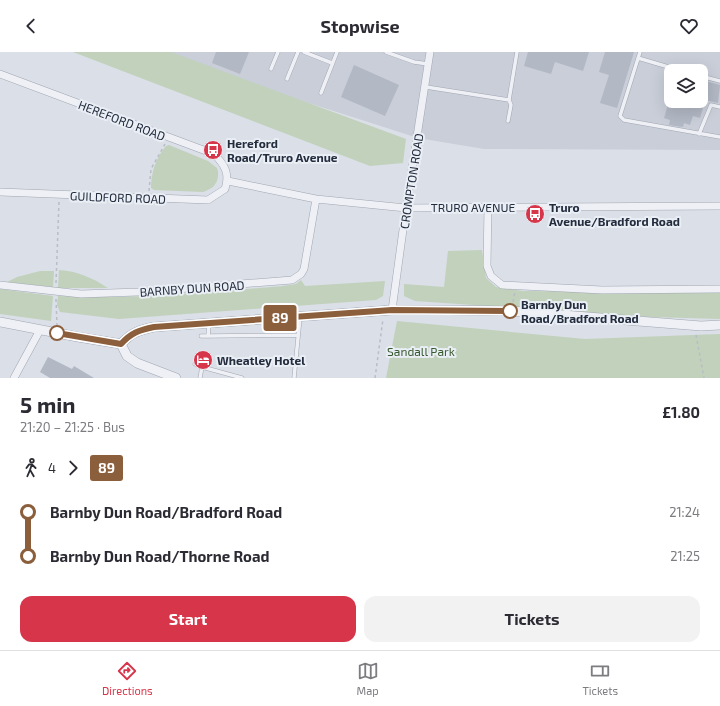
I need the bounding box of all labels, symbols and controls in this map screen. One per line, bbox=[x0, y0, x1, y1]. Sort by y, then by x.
icon: back bbox=[20, 15, 42, 37]
text: Stopwise bbox=[320, 15, 400, 37]
icon: heart bbox=[678, 15, 700, 37]
map controls bbox=[664, 64, 708, 108]
button: layers bbox=[664, 64, 708, 108]
street label: HEREFORD ROAD bbox=[76, 97, 168, 143]
street label: CROMPTON ROAD bbox=[397, 132, 425, 230]
place label: Hereford Road/Truro Avenue bbox=[227, 136, 338, 164]
bus stop icon: Hereford Road/Truro Avenue bbox=[202, 139, 224, 161]
street label: GUILDFORD ROAD bbox=[70, 188, 166, 206]
street label: TRURO AVENUE bbox=[431, 200, 516, 214]
place label: Truro Avenue/Bradford Road bbox=[549, 200, 680, 228]
bus stop icon: Truro Avenue/Bradford Road bbox=[524, 203, 546, 225]
street label: BARNBY DUN ROAD bbox=[139, 277, 245, 299]
place label: Barnby Dun Road/Bradford Road bbox=[521, 297, 639, 325]
marker: Barnby Dun Road/Bradford Road bbox=[502, 303, 518, 319]
line badge: 89 bbox=[262, 305, 298, 331]
text: 89 bbox=[272, 309, 288, 326]
unlabelled marker bbox=[49, 325, 65, 341]
park label: Sandall Park bbox=[387, 344, 455, 358]
hotel icon: Wheatley Hotel bbox=[192, 349, 214, 371]
place label: Wheatley Hotel bbox=[217, 353, 305, 368]
text: 5 min bbox=[20, 391, 76, 417]
text: £1.80 bbox=[662, 403, 700, 421]
text: 21:20 – 21:25 · Bus bbox=[20, 419, 125, 435]
icon: walk bbox=[20, 457, 42, 479]
icon: forward bbox=[62, 457, 84, 479]
text: 89 bbox=[98, 459, 115, 476]
text: 4 bbox=[48, 460, 56, 476]
text: Barnby Dun Road/Bradford Road bbox=[50, 503, 282, 521]
text: 21:24 bbox=[669, 504, 700, 520]
text: Barnby Dun Road/Thorne Road bbox=[50, 547, 269, 565]
text: 21:25 bbox=[670, 548, 700, 564]
button: Start bbox=[20, 596, 356, 642]
button: Tickets bbox=[364, 596, 700, 642]
tab: Directions bbox=[102, 660, 153, 697]
tab: Map bbox=[357, 660, 379, 697]
tab: Tickets bbox=[582, 660, 618, 697]

